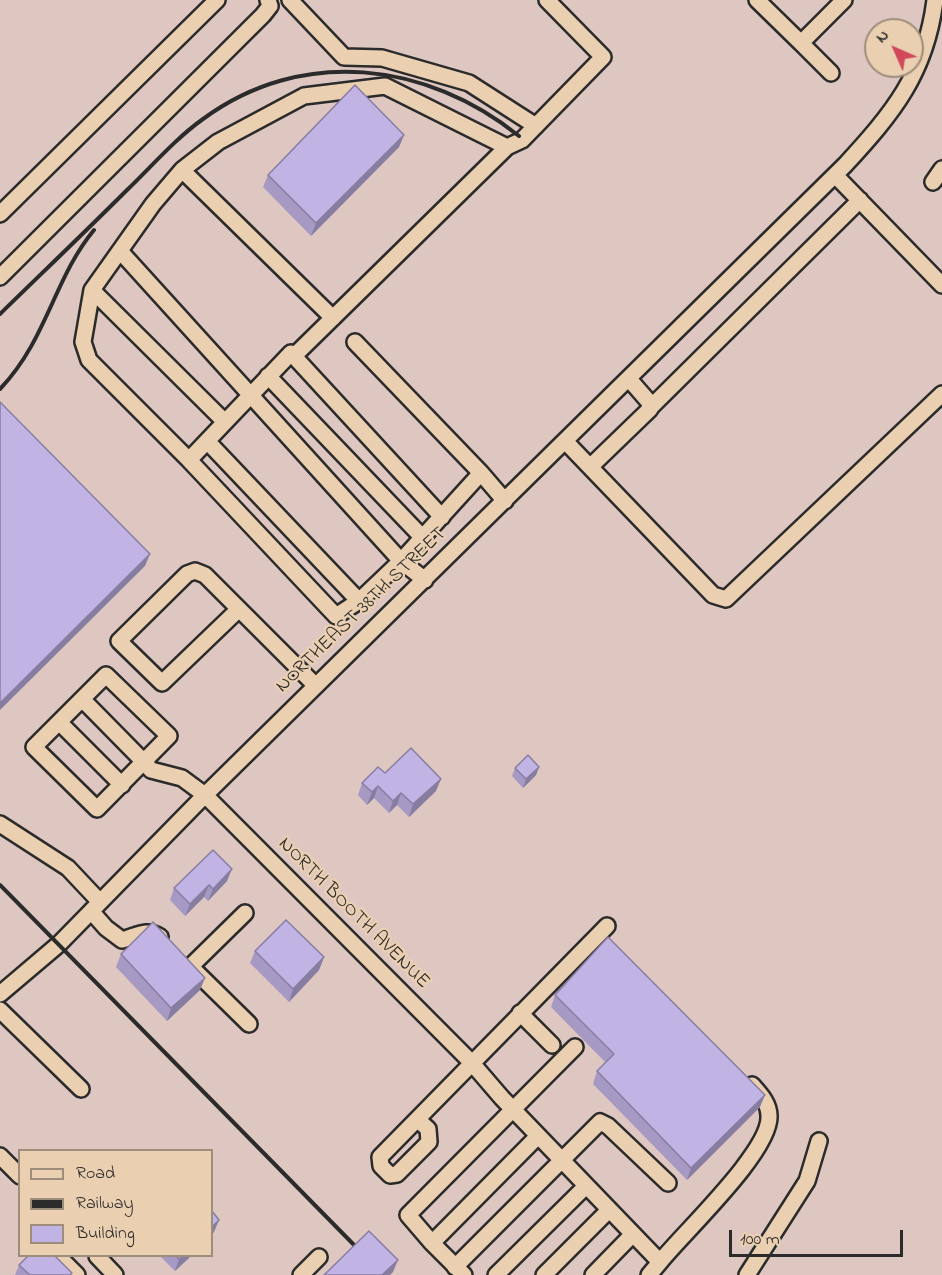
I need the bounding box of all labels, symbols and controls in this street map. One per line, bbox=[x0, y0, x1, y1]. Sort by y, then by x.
north arrow bbox=[864, 18, 924, 78]
text: N bbox=[870, 24, 895, 49]
street label: NORTHEAST 38TH STREET bbox=[272, 523, 452, 699]
street label: NORTH BOOTH AVENUE bbox=[272, 833, 434, 995]
legend bbox=[18, 1149, 213, 1257]
text: Road bbox=[76, 1161, 115, 1187]
text: Railway bbox=[76, 1191, 133, 1217]
scale bar bbox=[732, 1218, 906, 1256]
text: Building bbox=[76, 1221, 135, 1247]
text: 100 m bbox=[740, 1227, 780, 1253]

